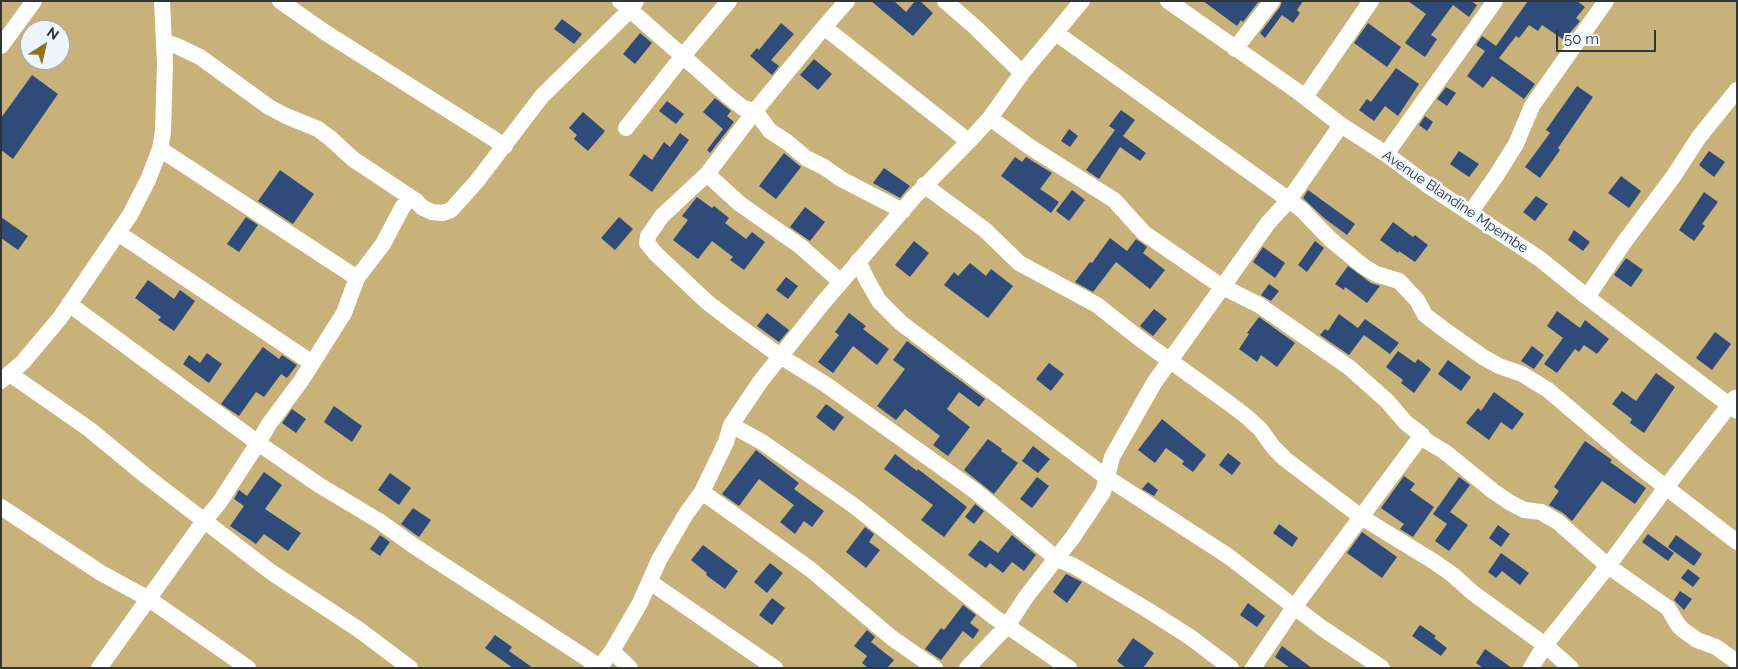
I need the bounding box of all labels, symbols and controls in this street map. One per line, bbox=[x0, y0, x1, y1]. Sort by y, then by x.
north arrow bbox=[20, 20, 70, 70]
scale bar bbox=[1558, 20, 1658, 52]
text: N bbox=[44, 24, 62, 43]
text: 50 m bbox=[1564, 30, 1599, 48]
street label: Avenue Blandine Mpembe bbox=[1379, 147, 1531, 257]

